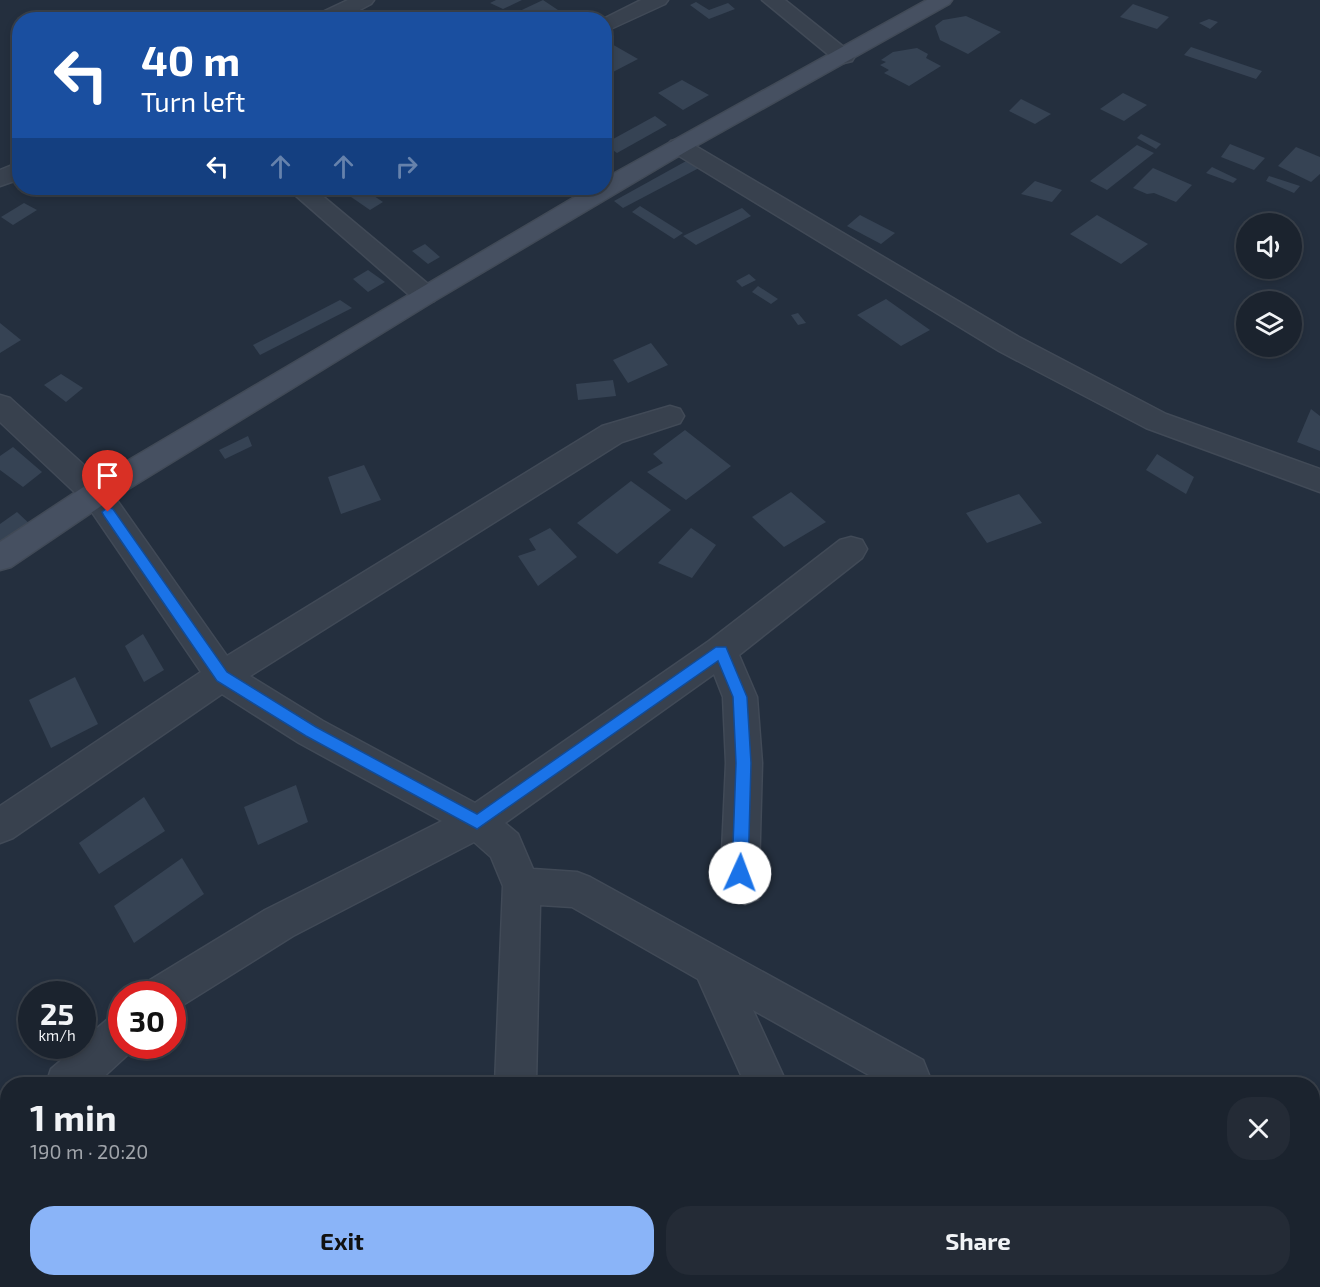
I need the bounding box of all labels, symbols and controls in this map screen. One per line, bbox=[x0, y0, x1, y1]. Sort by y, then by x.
text: 40 m bbox=[141, 34, 240, 84]
icon: left bbox=[42, 36, 120, 114]
text: Turn left bbox=[141, 85, 245, 117]
icon: left bbox=[201, 150, 234, 183]
icon: ahead bbox=[264, 150, 297, 183]
icon: ahead bbox=[327, 150, 360, 183]
icon: right bbox=[390, 150, 423, 183]
map controls bbox=[1236, 213, 1302, 357]
button: sound bbox=[1236, 213, 1302, 279]
button: layers bbox=[1236, 291, 1302, 357]
pin bbox=[82, 450, 133, 512]
icon: arrive bbox=[91, 459, 124, 492]
position arrow bbox=[708, 841, 772, 905]
speed limit sign: 30 bbox=[108, 981, 186, 1059]
text: 25 bbox=[40, 995, 74, 1031]
text: km/h bbox=[38, 1026, 76, 1044]
text: 1 min bbox=[30, 1095, 117, 1138]
button: close bbox=[1227, 1097, 1290, 1160]
text: 190 m · 20:20 bbox=[30, 1139, 148, 1163]
button: Exit bbox=[30, 1206, 654, 1275]
button: Share bbox=[666, 1206, 1290, 1275]

